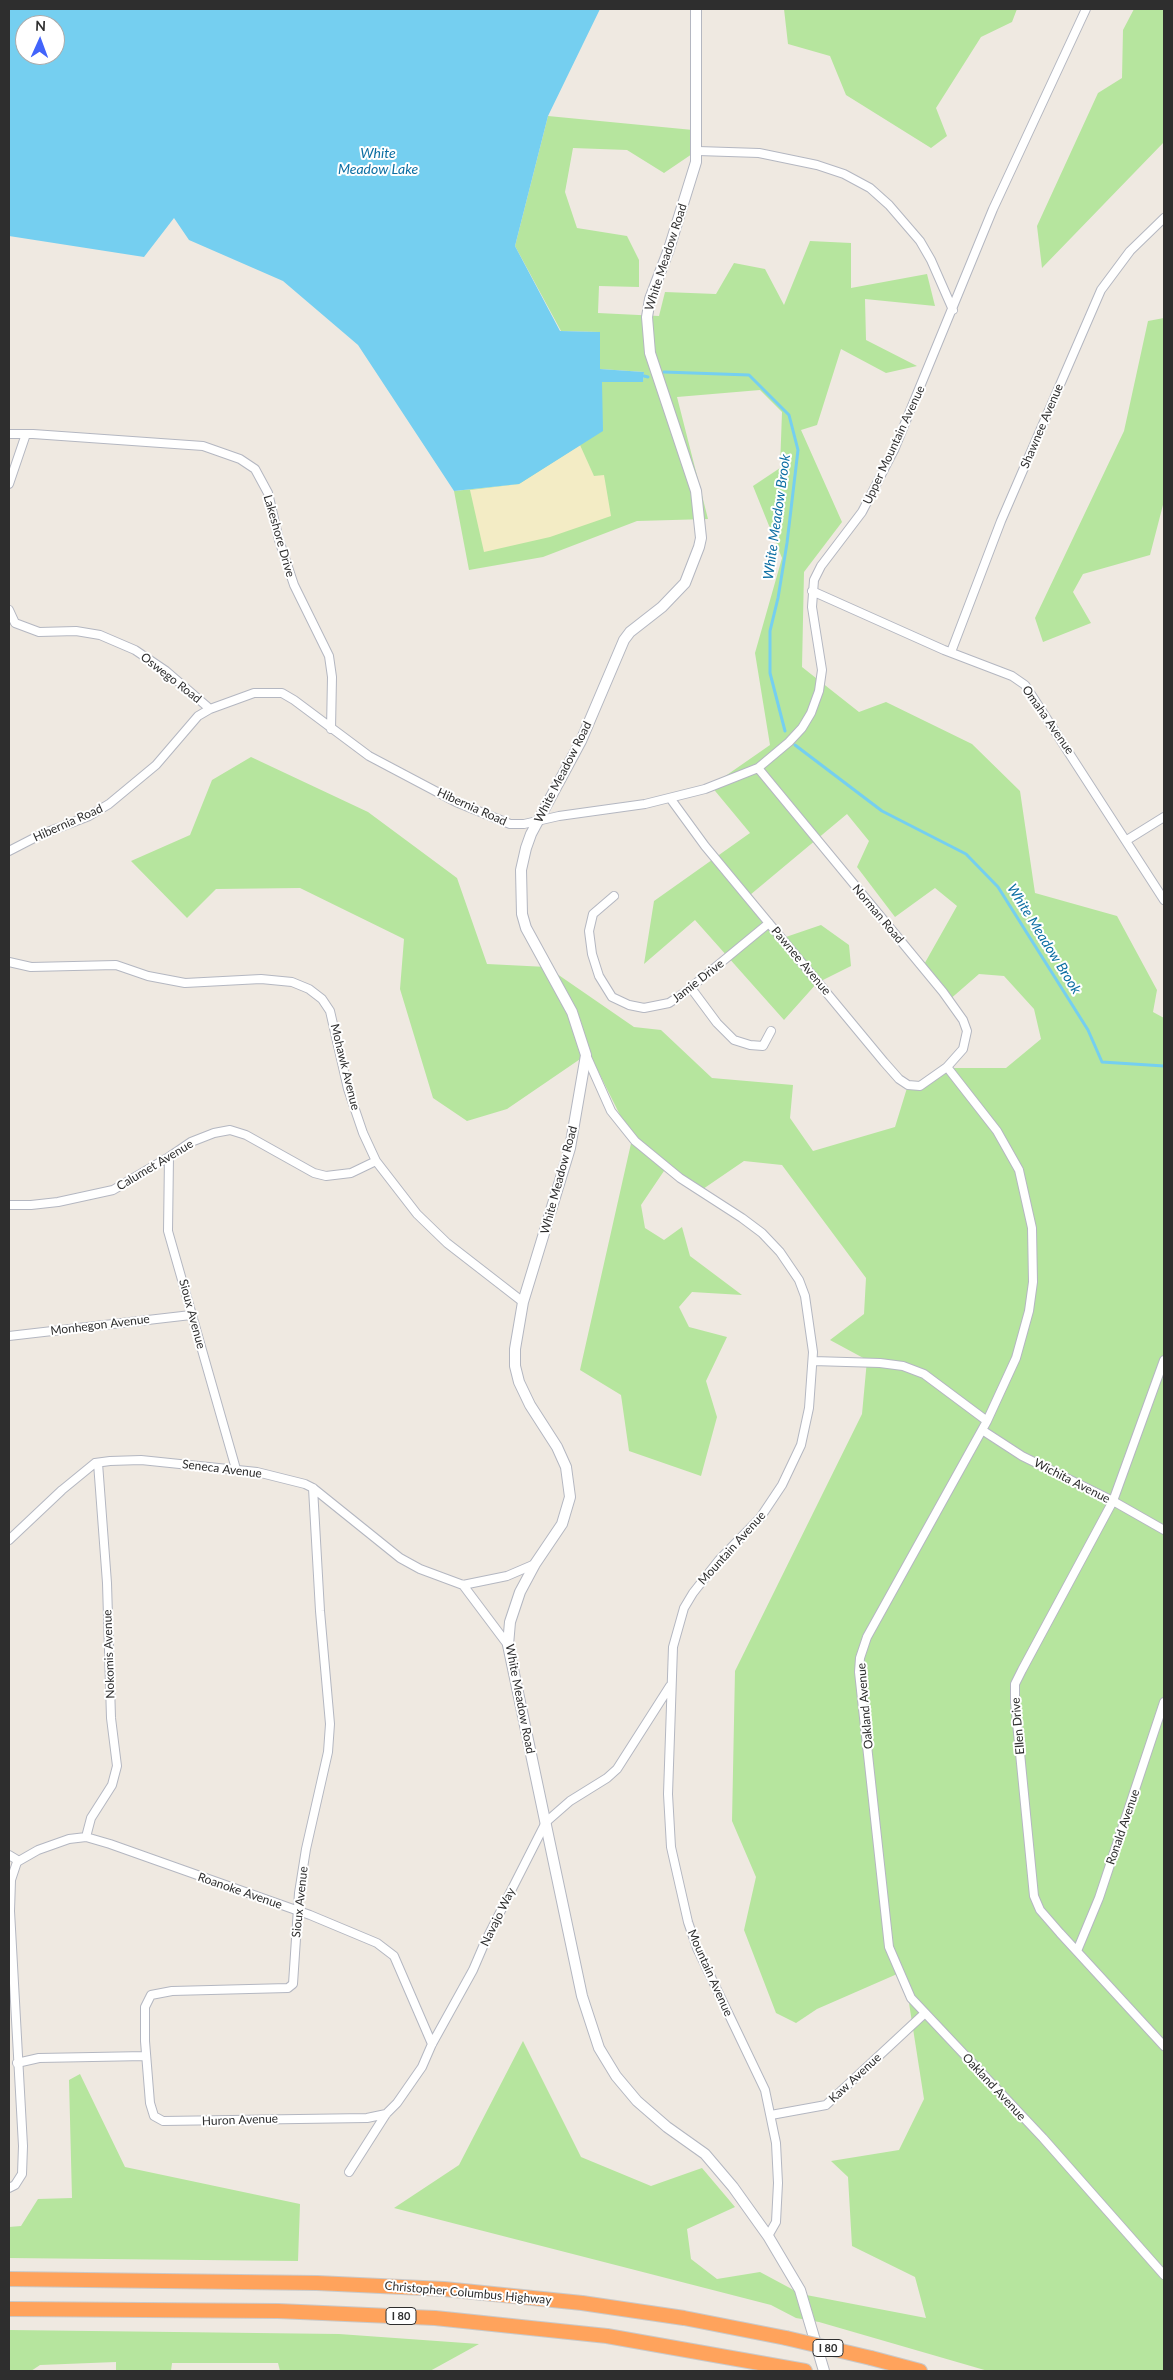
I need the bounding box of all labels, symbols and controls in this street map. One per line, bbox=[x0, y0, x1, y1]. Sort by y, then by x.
north arrow bbox=[15, 15, 65, 65]
text: N bbox=[35, 17, 46, 34]
water label: White Meadow Lake bbox=[338, 145, 418, 178]
street label: White Meadow Road bbox=[642, 202, 690, 312]
street label: Shawnee Avenue bbox=[1018, 381, 1066, 471]
street label: Upper Mountain Avenue bbox=[860, 383, 928, 507]
water label: White Meadow Brook bbox=[760, 453, 794, 581]
street label: Lakeshore Drive bbox=[260, 493, 298, 579]
street label: Oswego Road bbox=[138, 650, 204, 706]
street label: Omaha Avenue bbox=[1019, 683, 1077, 757]
street label: White Meadow Road bbox=[531, 719, 595, 825]
street label: Hibernia Road bbox=[435, 785, 509, 829]
street label: Hibernia Road bbox=[31, 801, 105, 845]
water label: White Meadow Brook bbox=[1003, 881, 1085, 997]
street label: Norman Road bbox=[849, 882, 907, 946]
street label: Pawnee Avenue bbox=[768, 924, 834, 998]
street label: Jamie Drive bbox=[669, 956, 727, 1006]
street label: Mohawk Avenue bbox=[327, 1022, 363, 1112]
street label: White Meadow Road bbox=[538, 1124, 580, 1236]
street label: Calumet Avenue bbox=[114, 1136, 196, 1194]
street label: Sioux Avenue bbox=[176, 1278, 208, 1350]
street label: Monhegon Avenue bbox=[50, 1312, 150, 1338]
street label: Wichita Avenue bbox=[1031, 1456, 1113, 1506]
street label: Seneca Avenue bbox=[181, 1457, 263, 1481]
street label: Mountain Avenue bbox=[695, 1508, 769, 1588]
street label: Nokomis Avenue bbox=[100, 1609, 118, 1699]
street label: White Meadow Road bbox=[502, 1643, 538, 1755]
street label: Oakland Avenue bbox=[854, 1662, 876, 1750]
street label: Ellen Drive bbox=[1008, 1697, 1028, 1755]
street label: Ronald Avenue bbox=[1103, 1787, 1143, 1867]
street label: Sioux Avenue bbox=[289, 1866, 311, 1938]
street label: Roanoke Avenue bbox=[196, 1870, 284, 1912]
street label: Navajo Way bbox=[478, 1885, 518, 1949]
street label: Mountain Avenue bbox=[684, 1927, 736, 2019]
street label: Kaw Avenue bbox=[826, 2050, 884, 2106]
street label: Oakland Avenue bbox=[959, 2050, 1029, 2124]
street label: Huron Avenue bbox=[202, 2111, 278, 2129]
street label: Christopher Columbus Highway bbox=[384, 2279, 552, 2307]
road number: I 80 bbox=[386, 2308, 416, 2324]
road number: I 80 bbox=[813, 2340, 843, 2356]

